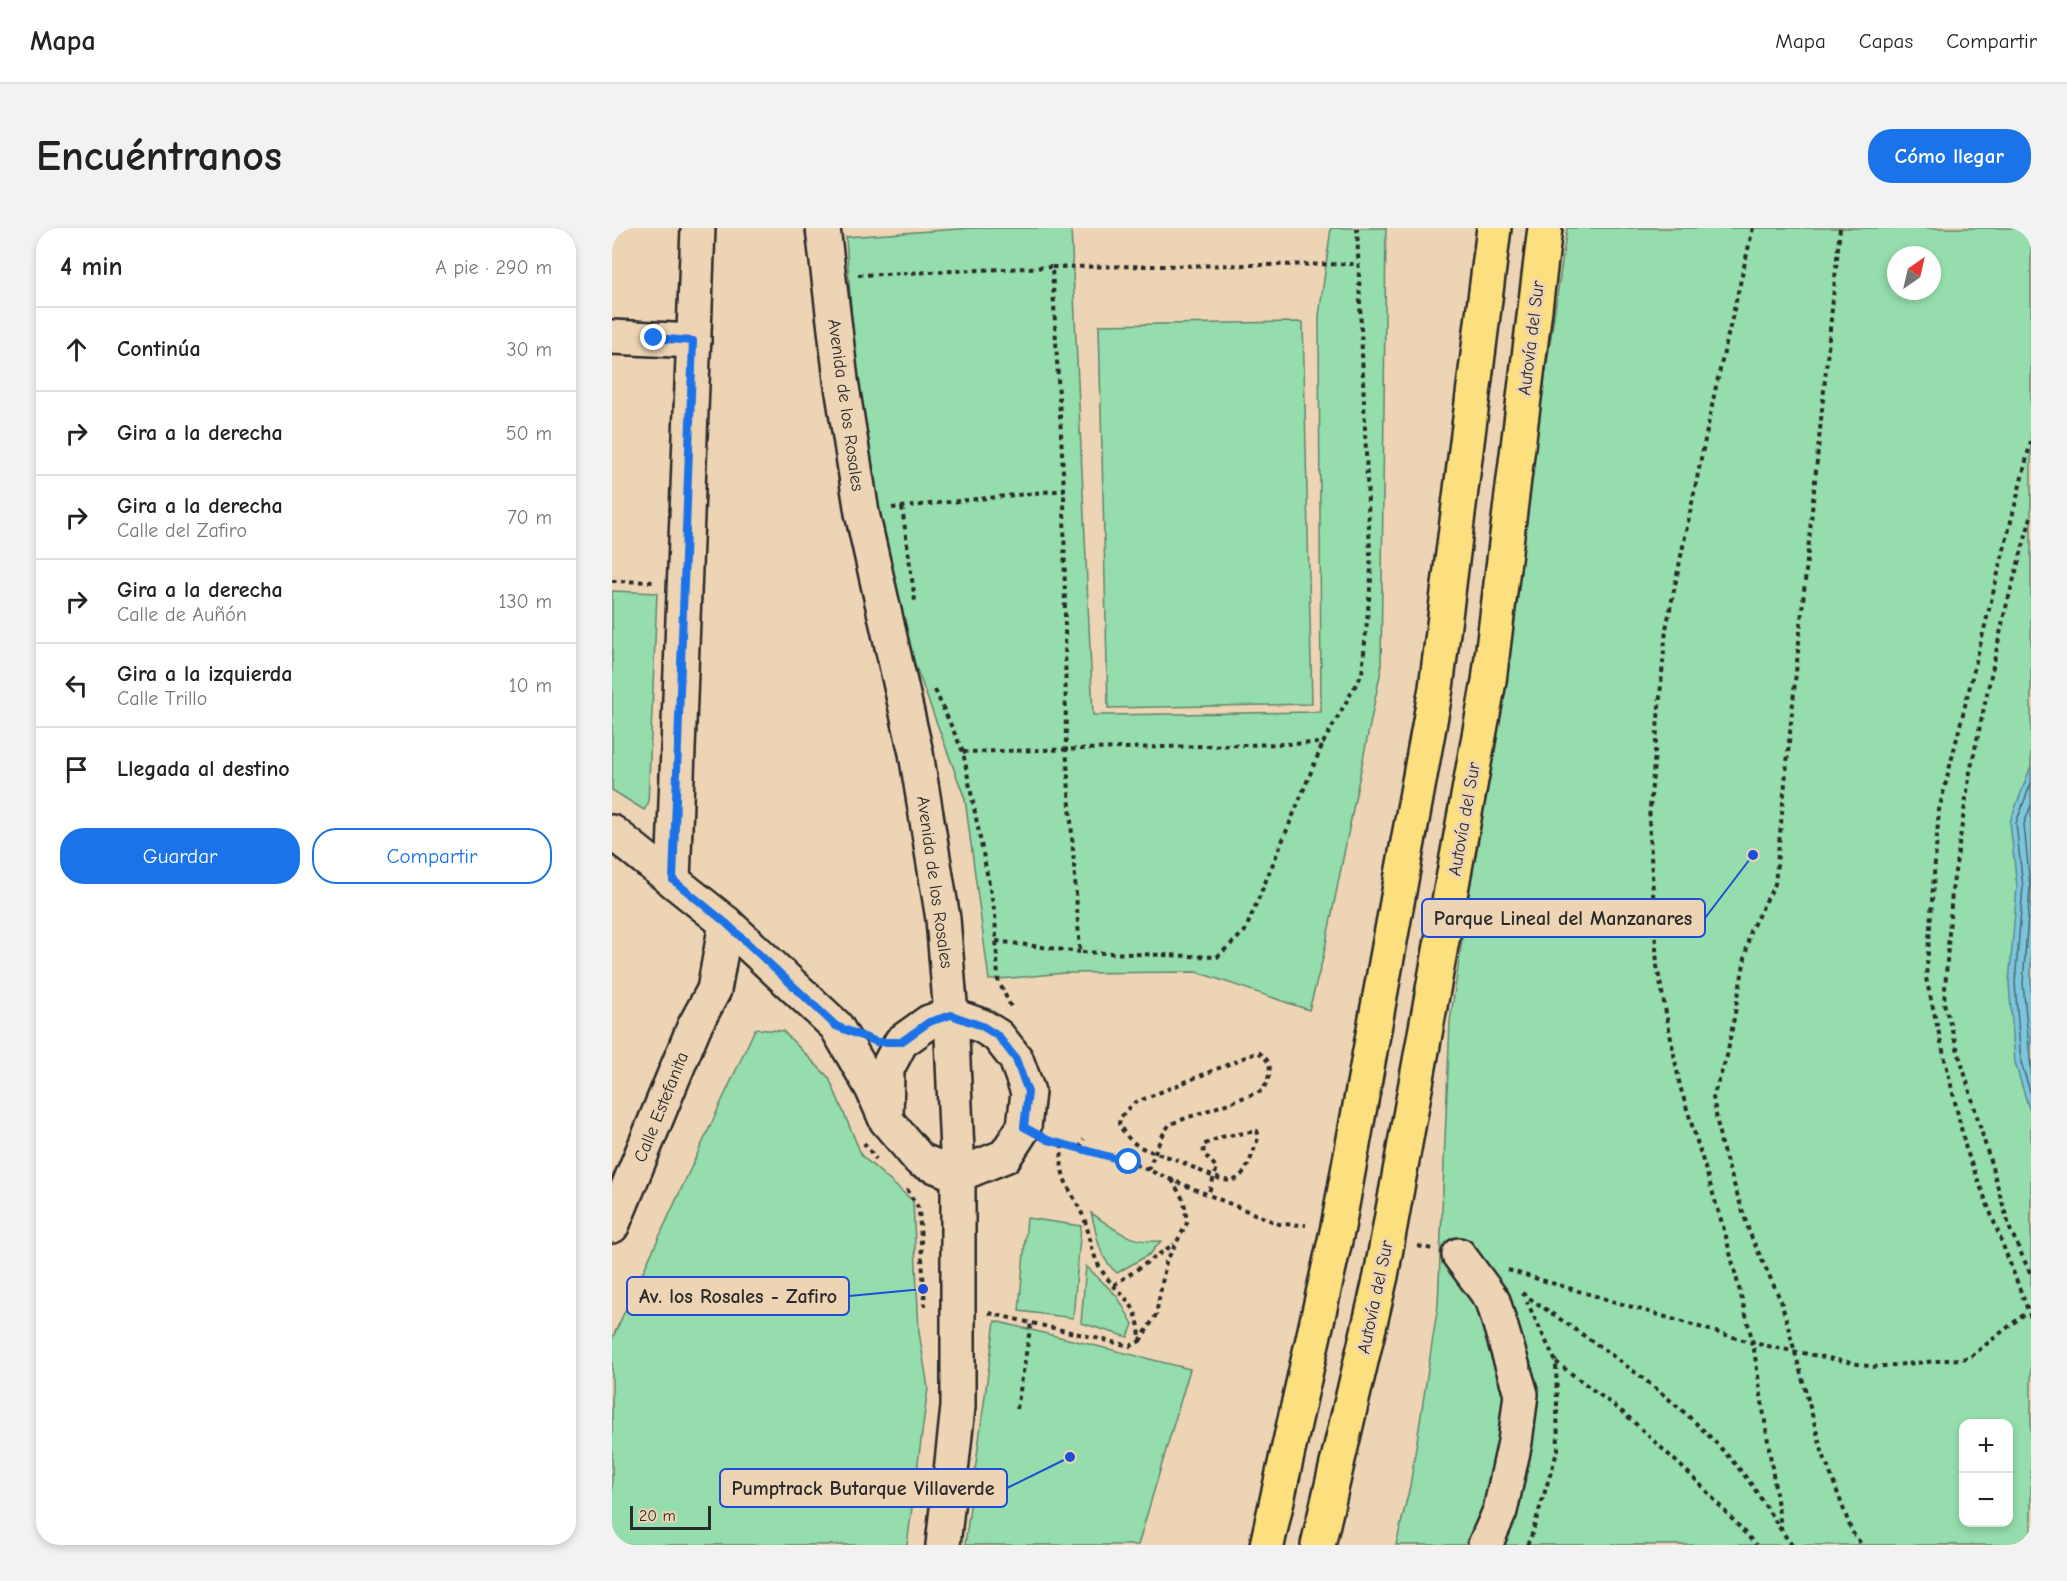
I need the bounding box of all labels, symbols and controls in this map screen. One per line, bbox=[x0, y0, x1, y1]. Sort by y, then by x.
text: Mapa bbox=[30, 25, 96, 57]
text: Mapa bbox=[1775, 29, 1826, 53]
text: Capas bbox=[1859, 29, 1913, 53]
text: Compartir bbox=[1946, 29, 2037, 53]
button: Cómo llegar bbox=[1868, 129, 2031, 183]
text: Encuéntranos bbox=[36, 132, 282, 181]
north arrow bbox=[1887, 246, 1941, 300]
text: 4 min bbox=[60, 252, 123, 282]
text: A pie · 290 m bbox=[435, 256, 552, 279]
street label: Autovía del Sur bbox=[1514, 279, 1549, 397]
street label: Avenida de los Rosales bbox=[823, 317, 868, 493]
route end bbox=[640, 324, 666, 350]
icon: ahead bbox=[60, 333, 93, 366]
text: Continúa bbox=[117, 336, 201, 362]
text: 30 m bbox=[506, 338, 552, 361]
icon: right bbox=[60, 417, 93, 450]
text: Gira a la derecha bbox=[117, 420, 283, 446]
text: 50 m bbox=[506, 422, 552, 445]
text: Gira a la derecha bbox=[117, 493, 283, 519]
icon: right bbox=[60, 501, 93, 534]
text: 70 m bbox=[507, 506, 552, 529]
text: Calle del Zafiro bbox=[117, 519, 247, 542]
text: Gira a la derecha bbox=[117, 577, 283, 603]
icon: right bbox=[60, 585, 93, 618]
text: 130 m bbox=[499, 590, 552, 613]
text: Calle de Auñón bbox=[117, 603, 247, 626]
text: Gira a la izquierda bbox=[117, 661, 292, 687]
icon: left bbox=[60, 669, 93, 702]
text: 10 m bbox=[509, 674, 552, 697]
text: Calle Trillo bbox=[117, 687, 207, 710]
icon: arrive bbox=[60, 753, 93, 786]
text: Llegada al destino bbox=[117, 756, 290, 782]
street label: Autovía del Sur bbox=[1444, 760, 1485, 878]
street label: Avenida de los Rosales bbox=[912, 794, 957, 970]
button: Guardar bbox=[60, 828, 300, 884]
button: Compartir bbox=[312, 828, 552, 884]
callout: Parque Lineal del Manzanares bbox=[1422, 899, 1705, 937]
text: Parque Lineal del Manzanares bbox=[1434, 907, 1692, 930]
street label: Calle Estefanita bbox=[630, 1049, 693, 1165]
route start bbox=[1115, 1148, 1141, 1174]
street label: Autovía del Sur bbox=[1353, 1238, 1398, 1356]
callout: Av. los Rosales - Zafiro bbox=[627, 1277, 849, 1315]
text: Av. los Rosales - Zafiro bbox=[639, 1285, 837, 1308]
map controls bbox=[1959, 1419, 2013, 1527]
button: + bbox=[1959, 1419, 2013, 1473]
callout: Pumptrack Butarque Villaverde bbox=[720, 1469, 1007, 1507]
button: − bbox=[1959, 1473, 2013, 1527]
text: Pumptrack Butarque Villaverde bbox=[731, 1477, 995, 1500]
scale bar bbox=[630, 1503, 711, 1530]
text: 20 m bbox=[639, 1507, 676, 1525]

